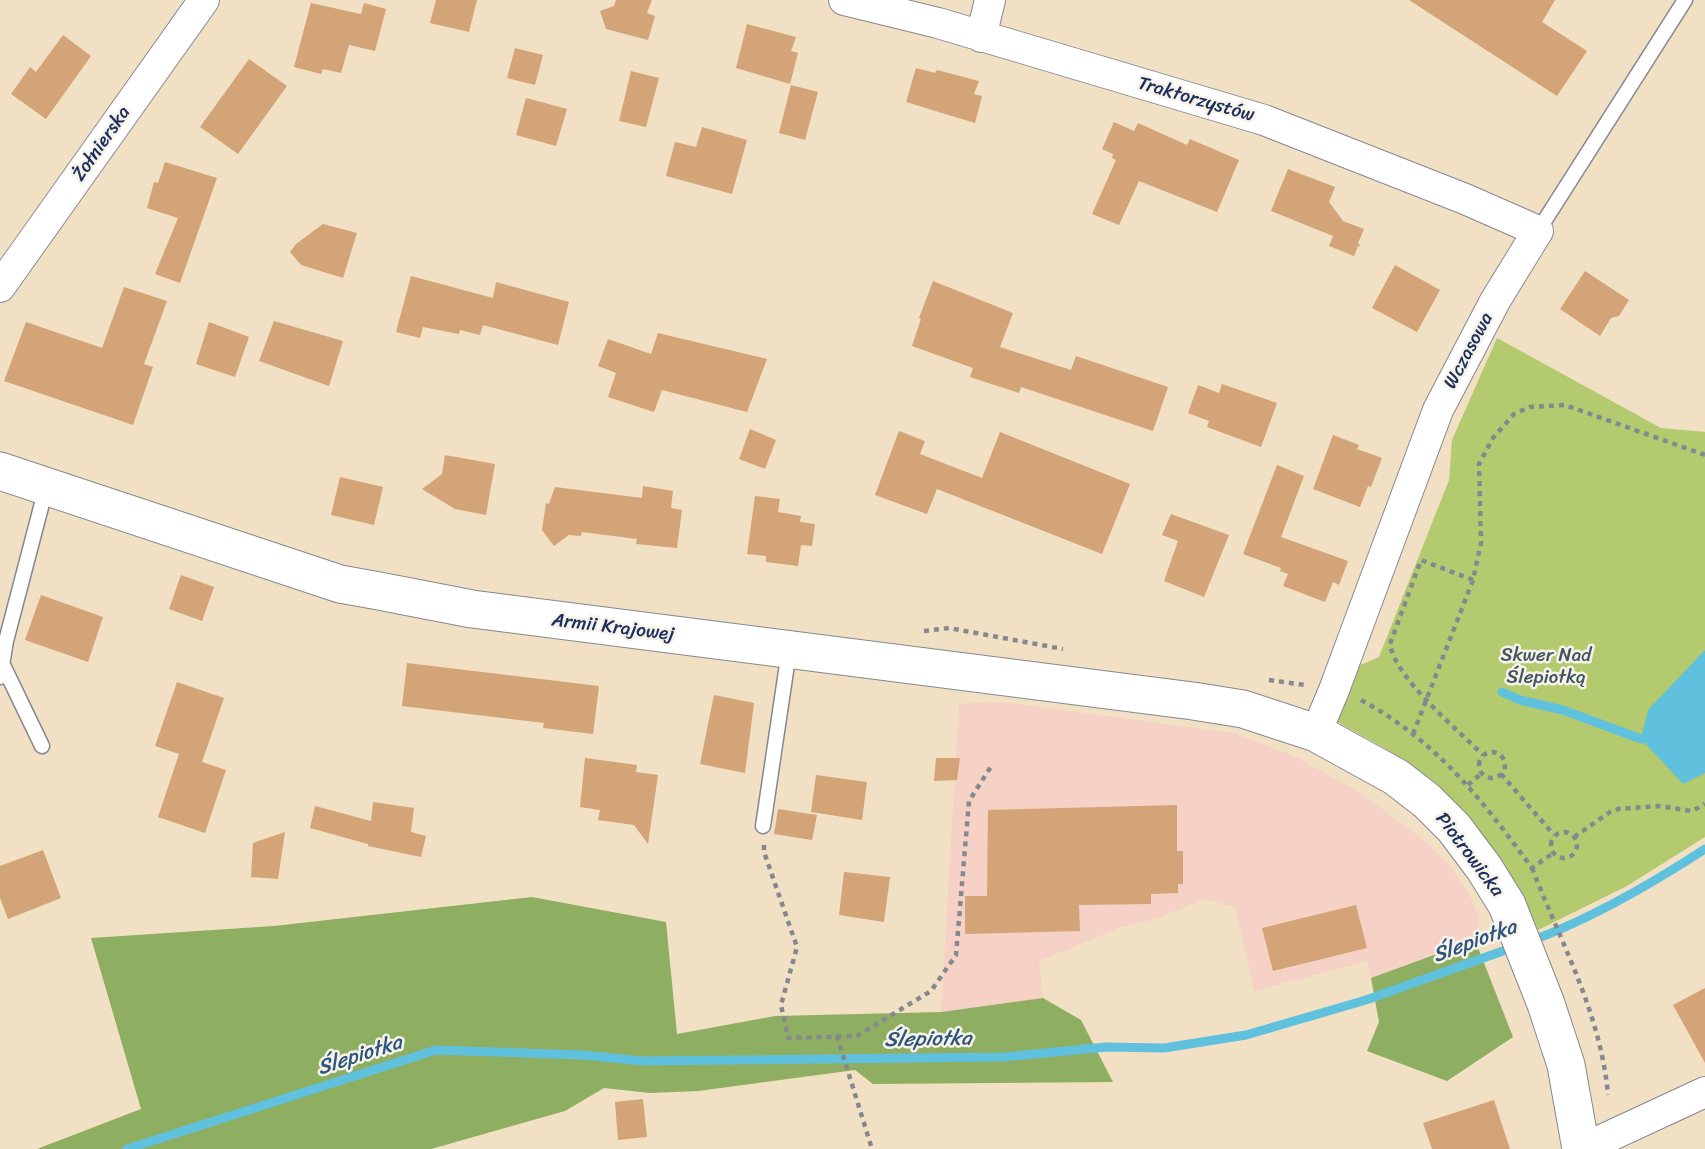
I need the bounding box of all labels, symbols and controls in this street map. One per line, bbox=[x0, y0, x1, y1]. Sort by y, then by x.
street label: Traktorzystów bbox=[1135, 73, 1257, 127]
street label: Żołnierska bbox=[68, 102, 136, 186]
street label: Wczasowa bbox=[1439, 309, 1499, 393]
street label: Armii Krajowej bbox=[550, 609, 676, 647]
park label: Skwer Nad Ślepiotką bbox=[1501, 645, 1591, 689]
street label: Piotrowicka bbox=[1430, 808, 1508, 902]
water label: Ślepiotka bbox=[1430, 915, 1520, 969]
water label: Ślepiotka bbox=[884, 1027, 972, 1053]
water label: Ślepiotka bbox=[315, 1031, 405, 1081]

